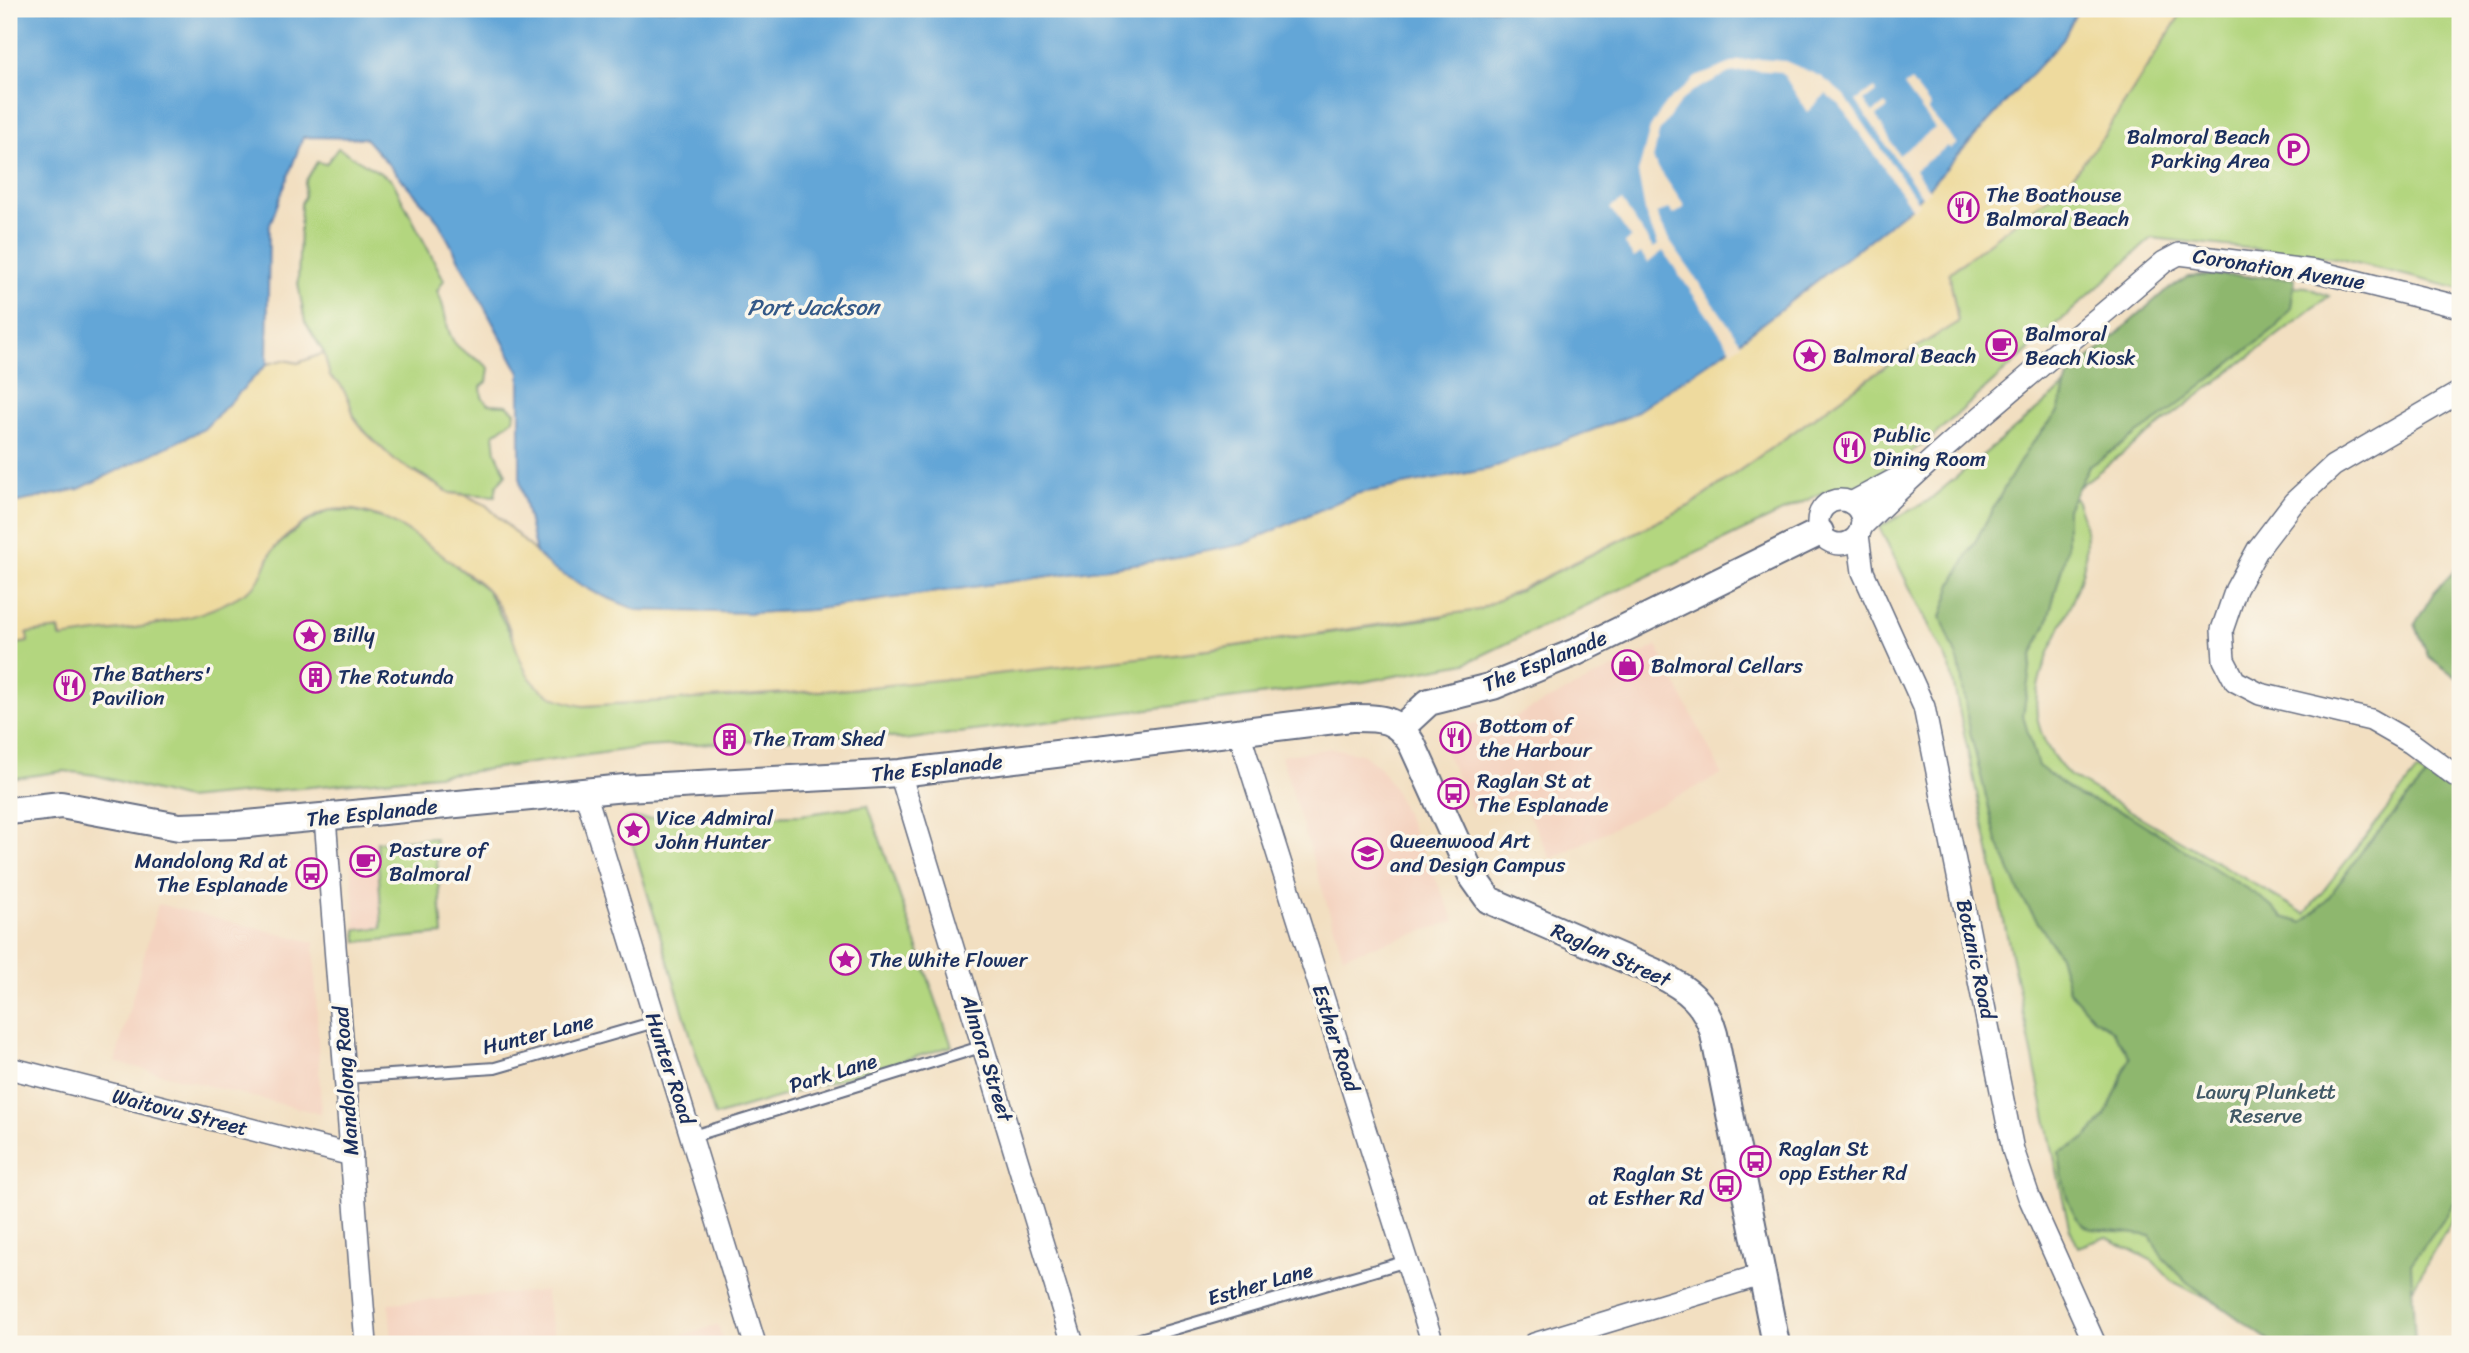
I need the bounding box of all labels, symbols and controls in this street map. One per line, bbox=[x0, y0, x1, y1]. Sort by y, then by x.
place label: Balmoral Beach Parking Area bbox=[2127, 118, 2270, 180]
parking icon: Balmoral Beach Parking Area bbox=[2276, 132, 2310, 166]
place label: The Boathouse Balmoral Beach bbox=[1986, 176, 2129, 238]
restaurant icon: The Boathouse Balmoral Beach bbox=[1946, 190, 1980, 224]
street label: Coronation Avenue bbox=[2190, 237, 2368, 301]
water label: Port Jackson bbox=[747, 287, 881, 328]
place label: Balmoral Beach Kiosk bbox=[2025, 315, 2136, 377]
cafe icon: Balmoral Beach Kiosk bbox=[1985, 329, 2019, 363]
place label: Balmoral Beach bbox=[1833, 337, 1976, 375]
place icon: Balmoral Beach bbox=[1793, 339, 1827, 373]
place label: Public Dining Room bbox=[1873, 416, 1986, 478]
restaurant icon: Public Dining Room bbox=[1833, 430, 1867, 464]
place label: Billy bbox=[333, 616, 375, 654]
place icon: Billy bbox=[293, 618, 327, 652]
street label: The Esplanade bbox=[1477, 619, 1613, 703]
place label: Balmoral Cellars bbox=[1651, 647, 1803, 685]
shop icon: Balmoral Cellars bbox=[1611, 649, 1645, 683]
place label: The Bathers' Pavilion bbox=[92, 655, 211, 717]
place label: The Rotunda bbox=[338, 658, 454, 696]
building icon: The Rotunda bbox=[298, 660, 332, 694]
restaurant icon: The Bathers' Pavilion bbox=[52, 669, 86, 703]
place label: Bottom of the Harbour bbox=[1479, 707, 1593, 769]
place label: The Tram Shed bbox=[752, 720, 886, 758]
restaurant icon: Bottom of the Harbour bbox=[1439, 721, 1473, 755]
building icon: The Tram Shed bbox=[712, 722, 746, 756]
street label: The Esplanade bbox=[870, 742, 1005, 794]
place label: Raglan St at The Esplanade bbox=[1477, 762, 1609, 824]
bus stop icon: Raglan St at The Esplanade bbox=[1437, 776, 1471, 810]
street label: The Esplanade bbox=[305, 787, 440, 839]
place label: Vice Admiral John Hunter bbox=[655, 799, 774, 861]
place icon: Vice Admiral John Hunter bbox=[616, 813, 650, 847]
place label: Queenwood Art and Design Campus bbox=[1390, 822, 1566, 884]
place label: Pasture of Balmoral bbox=[389, 831, 489, 893]
school or university icon: Queenwood Art and Design Campus bbox=[1350, 836, 1384, 870]
place label: Mandolong Rd at The Esplanade bbox=[135, 842, 288, 904]
cafe icon: Pasture of Balmoral bbox=[349, 845, 383, 879]
bus stop icon: Mandolong Rd at The Esplanade bbox=[294, 856, 328, 890]
street label: Botanic Road bbox=[1945, 896, 2008, 1024]
street label: Raglan Street bbox=[1545, 912, 1678, 999]
place label: The White Flower bbox=[869, 941, 1029, 979]
place icon: The White Flower bbox=[829, 943, 863, 977]
street label: Esther Road bbox=[1301, 979, 1372, 1099]
street label: Almora Street bbox=[949, 989, 1025, 1128]
street label: Hunter Lane bbox=[478, 1002, 598, 1066]
street label: Mandolong Road bbox=[322, 1003, 370, 1157]
street label: Hunter Road bbox=[634, 1007, 707, 1131]
street label: Park Lane bbox=[784, 1042, 882, 1104]
park label: Lawry Plunkett Reserve bbox=[2196, 1073, 2336, 1135]
street label: Waitovu Street bbox=[108, 1077, 252, 1147]
place label: Raglan St opp Esther Rd bbox=[1779, 1130, 1908, 1192]
bus stop icon: Raglan St opp Esther Rd bbox=[1739, 1144, 1773, 1178]
place label: Raglan St at Esther Rd bbox=[1588, 1155, 1705, 1217]
bus stop icon: Raglan St at Esther Rd bbox=[1709, 1169, 1743, 1203]
street label: Esther Lane bbox=[1203, 1251, 1317, 1317]

